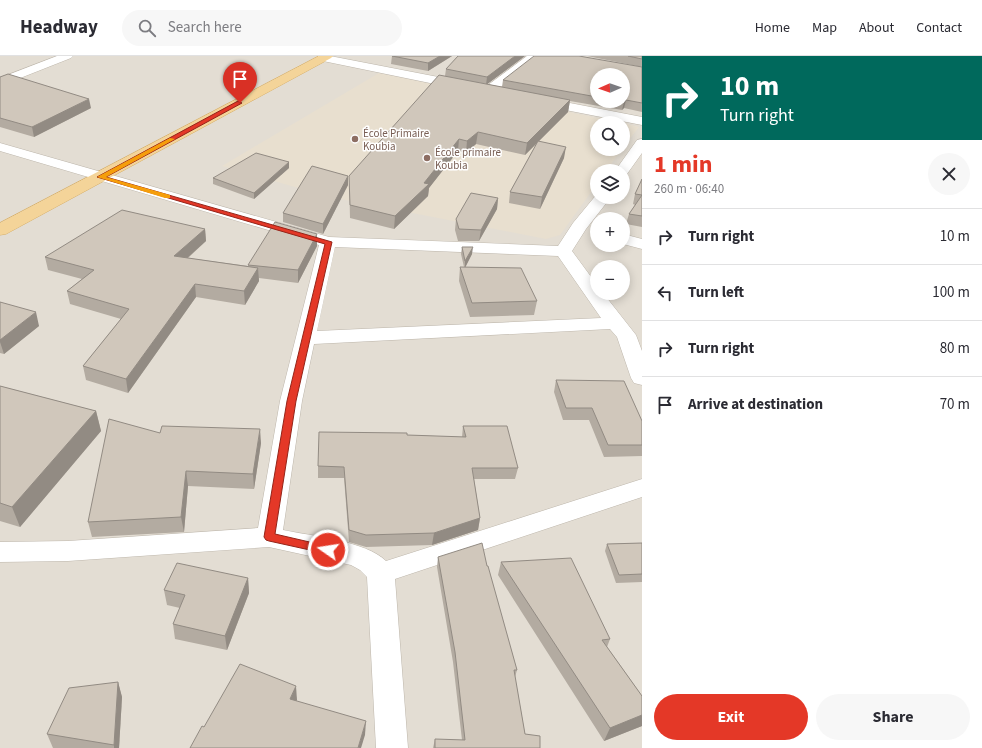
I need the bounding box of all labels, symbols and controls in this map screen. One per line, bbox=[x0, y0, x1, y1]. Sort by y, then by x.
search box bbox=[122, 10, 402, 46]
text: Headway bbox=[20, 14, 98, 41]
icon: search bbox=[136, 17, 158, 39]
text: Search here bbox=[168, 17, 242, 38]
text: Home bbox=[755, 18, 790, 38]
text: Map bbox=[812, 18, 837, 38]
text: About bbox=[859, 18, 894, 38]
text: Contact bbox=[916, 18, 962, 38]
pin bbox=[223, 62, 257, 103]
text: 10 m bbox=[720, 66, 779, 106]
icon: arrive bbox=[229, 68, 251, 90]
north arrow bbox=[590, 68, 630, 108]
map controls bbox=[590, 68, 630, 300]
icon: right bbox=[654, 72, 706, 124]
text: Turn right bbox=[720, 103, 794, 128]
button: search bbox=[590, 116, 630, 156]
place label: École Primaire Koubia bbox=[363, 126, 430, 154]
marker: École Primaire Koubia bbox=[350, 134, 360, 144]
place label: École primaire Koubia bbox=[435, 145, 502, 173]
text: 1 min bbox=[654, 147, 712, 182]
marker: École primaire Koubia bbox=[422, 153, 432, 163]
button: close bbox=[928, 153, 970, 195]
button: layers bbox=[590, 164, 630, 204]
text: 260 m · 06:40 bbox=[654, 180, 724, 198]
button: + bbox=[590, 212, 630, 252]
icon: right bbox=[654, 226, 676, 248]
text: Turn right bbox=[688, 226, 754, 247]
text: 10 m bbox=[940, 226, 970, 247]
button: − bbox=[590, 260, 630, 300]
icon: left bbox=[654, 282, 676, 304]
text: Turn left bbox=[688, 282, 744, 303]
text: 100 m bbox=[932, 282, 970, 303]
icon: right bbox=[654, 338, 676, 360]
text: Turn right bbox=[688, 338, 754, 359]
text: 80 m bbox=[940, 338, 970, 359]
icon: arrive bbox=[654, 394, 676, 416]
text: Arrive at destination bbox=[688, 394, 823, 415]
text: 70 m bbox=[940, 394, 970, 415]
position arrow bbox=[307, 529, 349, 571]
button: Exit bbox=[654, 694, 808, 740]
button: Share bbox=[816, 694, 970, 740]

